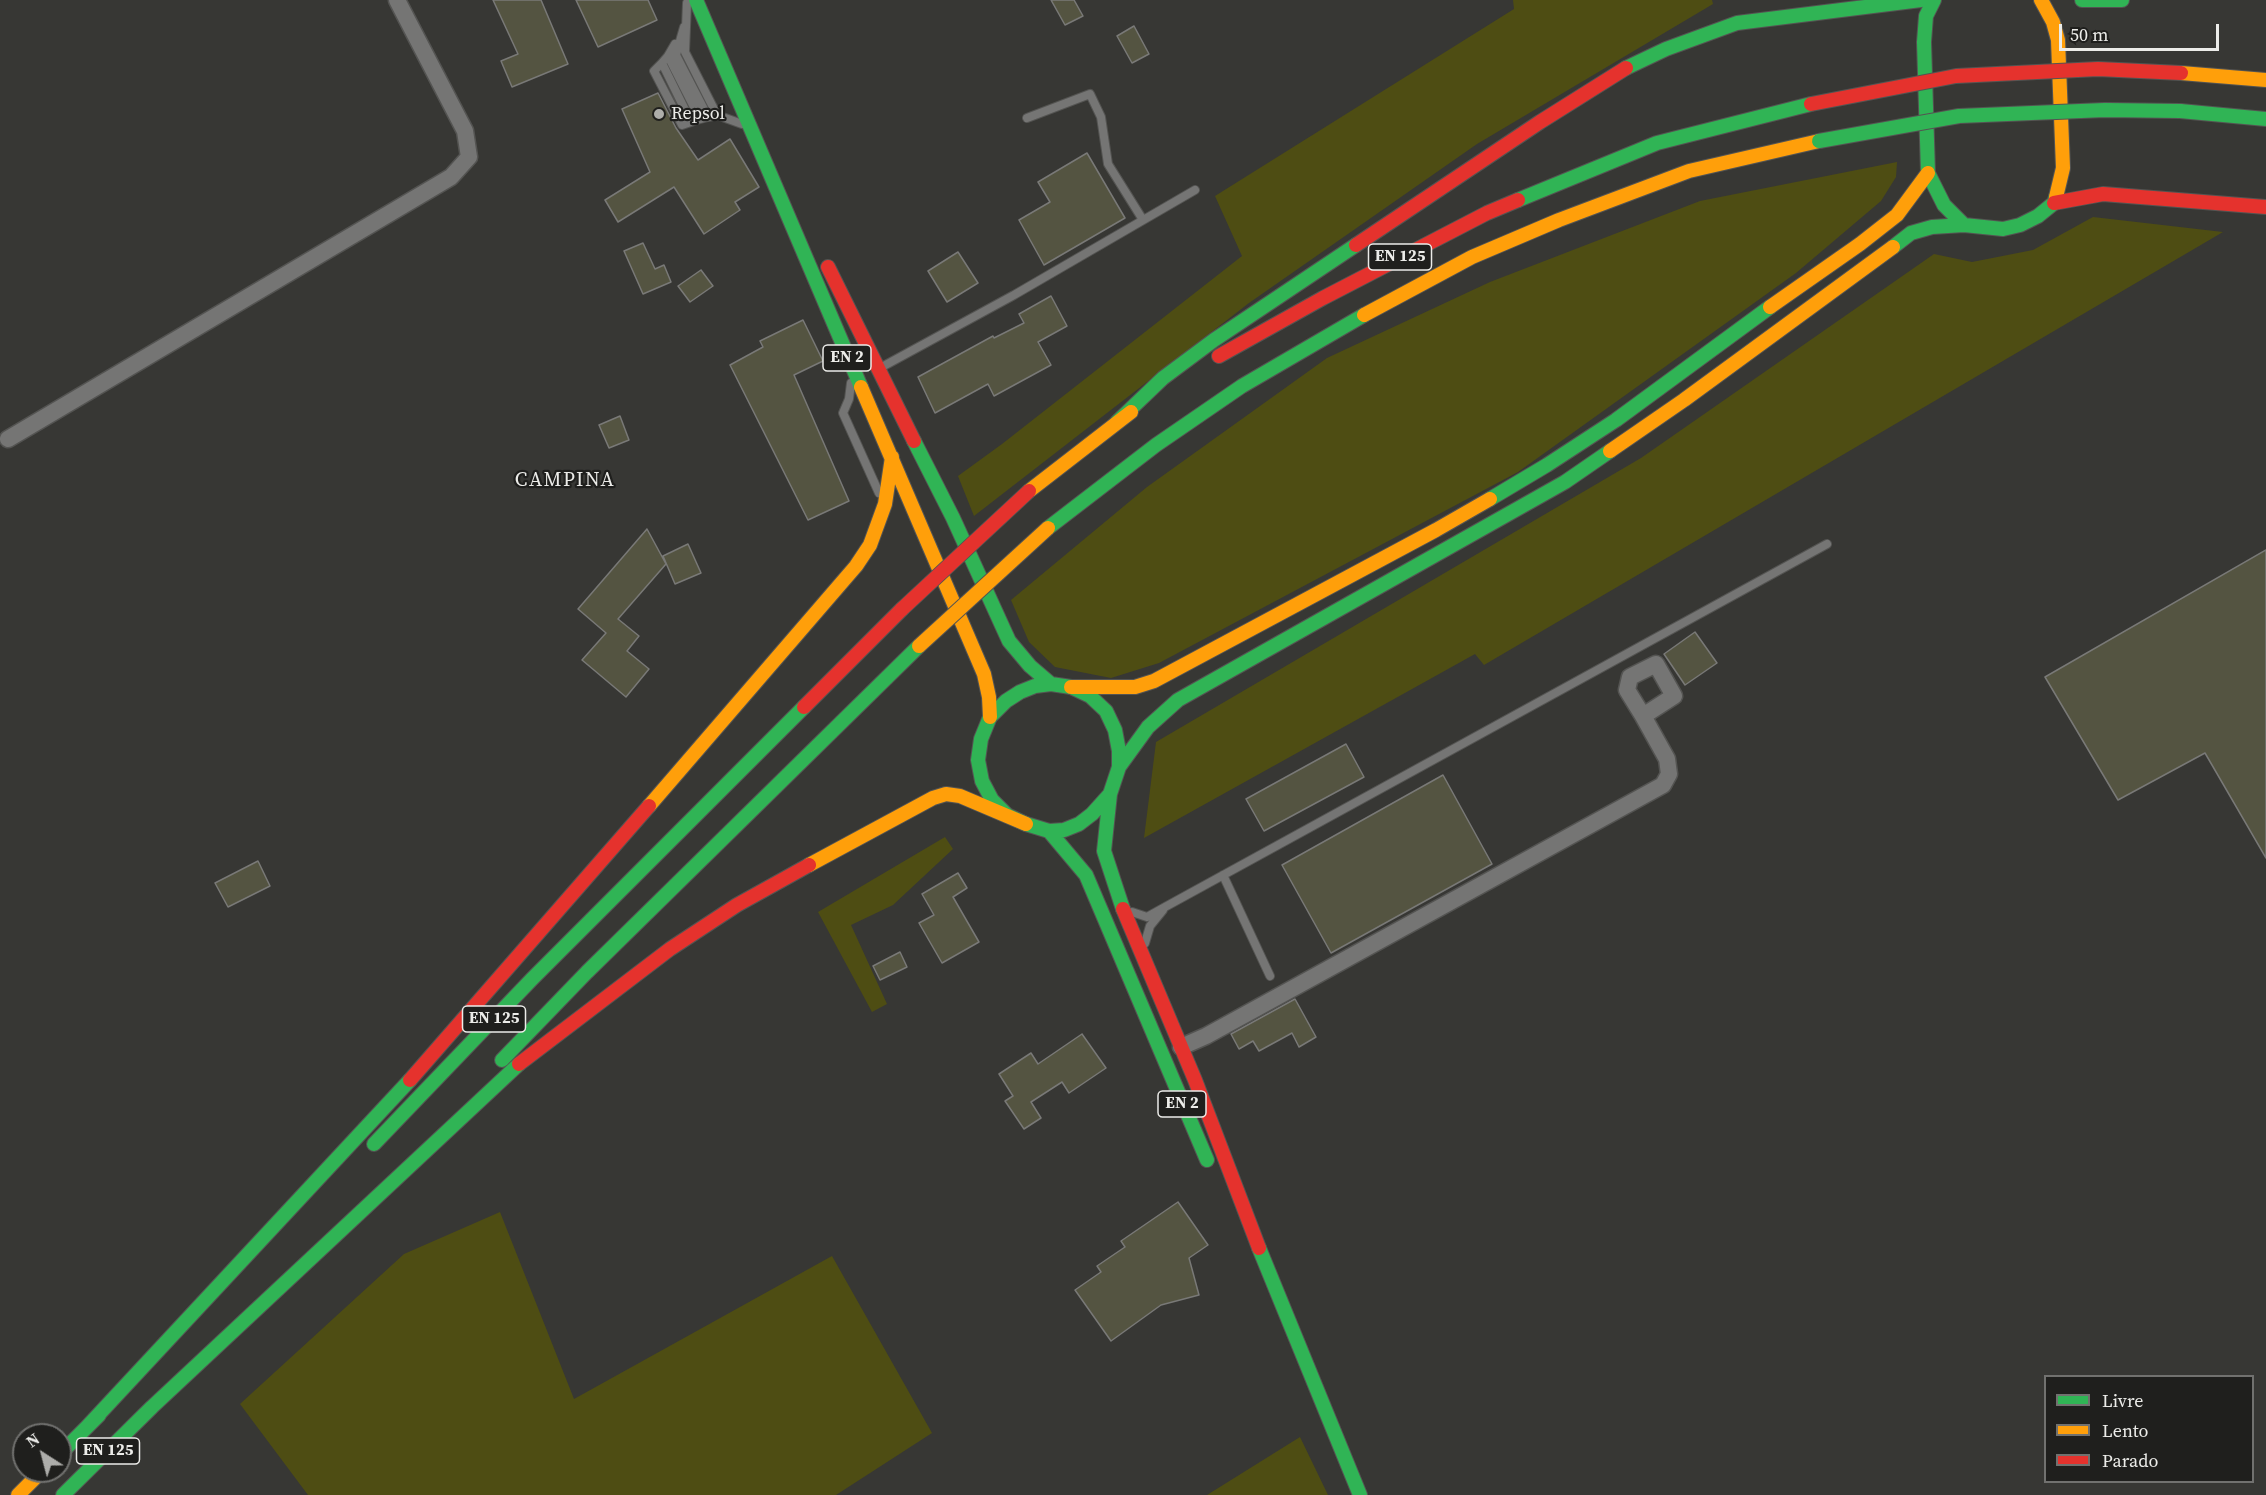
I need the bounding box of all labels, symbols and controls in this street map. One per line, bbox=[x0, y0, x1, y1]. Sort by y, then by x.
scale bar bbox=[2062, 12, 2222, 50]
text: 50 m bbox=[2070, 22, 2108, 47]
place label: Repsol bbox=[671, 103, 725, 125]
marker: Repsol bbox=[652, 107, 666, 121]
road number: EN 125 bbox=[1368, 244, 1432, 270]
road number: EN 2 bbox=[823, 345, 871, 371]
district label: CAMPINA bbox=[515, 469, 615, 493]
road number: EN 125 bbox=[462, 1006, 526, 1032]
road number: EN 2 bbox=[1158, 1091, 1206, 1117]
legend bbox=[2044, 1375, 2254, 1483]
text: Livre bbox=[2102, 1388, 2144, 1413]
text: Lento bbox=[2102, 1418, 2148, 1443]
north arrow bbox=[12, 1423, 72, 1483]
text: N bbox=[21, 1428, 44, 1452]
road number: EN 125 bbox=[76, 1438, 140, 1464]
text: Parado bbox=[2102, 1448, 2158, 1473]

